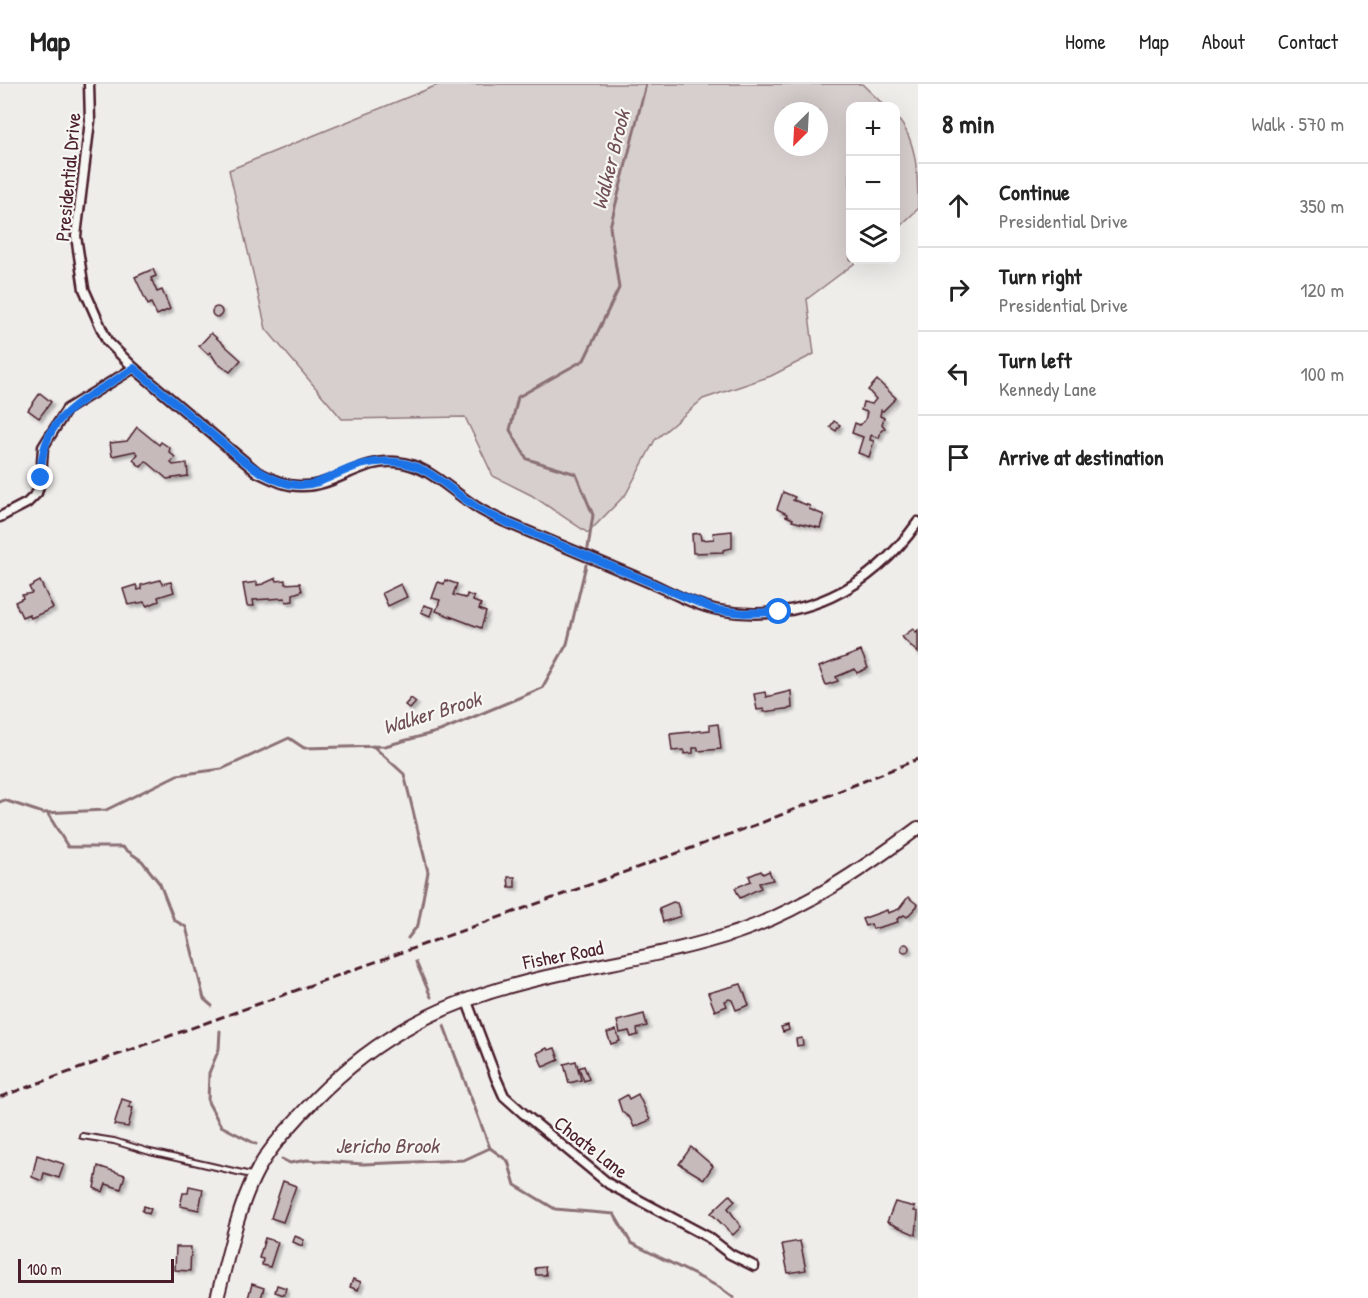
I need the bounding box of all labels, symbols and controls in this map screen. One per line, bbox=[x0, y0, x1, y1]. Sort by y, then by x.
text: Map bbox=[30, 22, 70, 60]
text: Home bbox=[1065, 27, 1106, 56]
text: Map bbox=[1139, 27, 1169, 56]
text: About bbox=[1202, 27, 1245, 56]
text: Contact bbox=[1278, 27, 1338, 56]
north arrow bbox=[774, 102, 828, 156]
map controls bbox=[846, 102, 900, 264]
button: + bbox=[846, 102, 900, 156]
water label: Walker Brook bbox=[584, 105, 637, 212]
text: 8 min bbox=[942, 106, 995, 141]
text: Walk · 570 m bbox=[1252, 110, 1344, 137]
street label: Presidential Drive bbox=[48, 111, 87, 242]
button: − bbox=[846, 156, 900, 210]
text: Continue bbox=[999, 177, 1070, 207]
icon: ahead bbox=[942, 189, 975, 222]
text: 350 m bbox=[1299, 192, 1344, 219]
text: Presidential Drive bbox=[999, 207, 1128, 234]
button: layers bbox=[846, 210, 900, 264]
text: Turn right bbox=[999, 261, 1082, 291]
icon: right bbox=[942, 273, 975, 306]
text: 120 m bbox=[1300, 276, 1344, 303]
text: Presidential Drive bbox=[999, 291, 1128, 318]
text: Turn left bbox=[999, 345, 1072, 375]
icon: left bbox=[942, 357, 975, 390]
text: 100 m bbox=[1301, 360, 1344, 387]
text: Kennedy Lane bbox=[999, 375, 1097, 402]
icon: arrive bbox=[942, 441, 975, 474]
text: Arrive at destination bbox=[999, 442, 1164, 472]
route end bbox=[27, 464, 53, 490]
route start bbox=[765, 598, 791, 624]
water label: Walker Brook bbox=[379, 683, 487, 741]
street label: Fisher Road bbox=[520, 933, 605, 976]
street label: Choate Lane bbox=[549, 1109, 634, 1184]
water label: Jericho Brook bbox=[335, 1131, 441, 1160]
scale bar bbox=[18, 1256, 174, 1284]
text: 100 m bbox=[27, 1258, 62, 1280]

